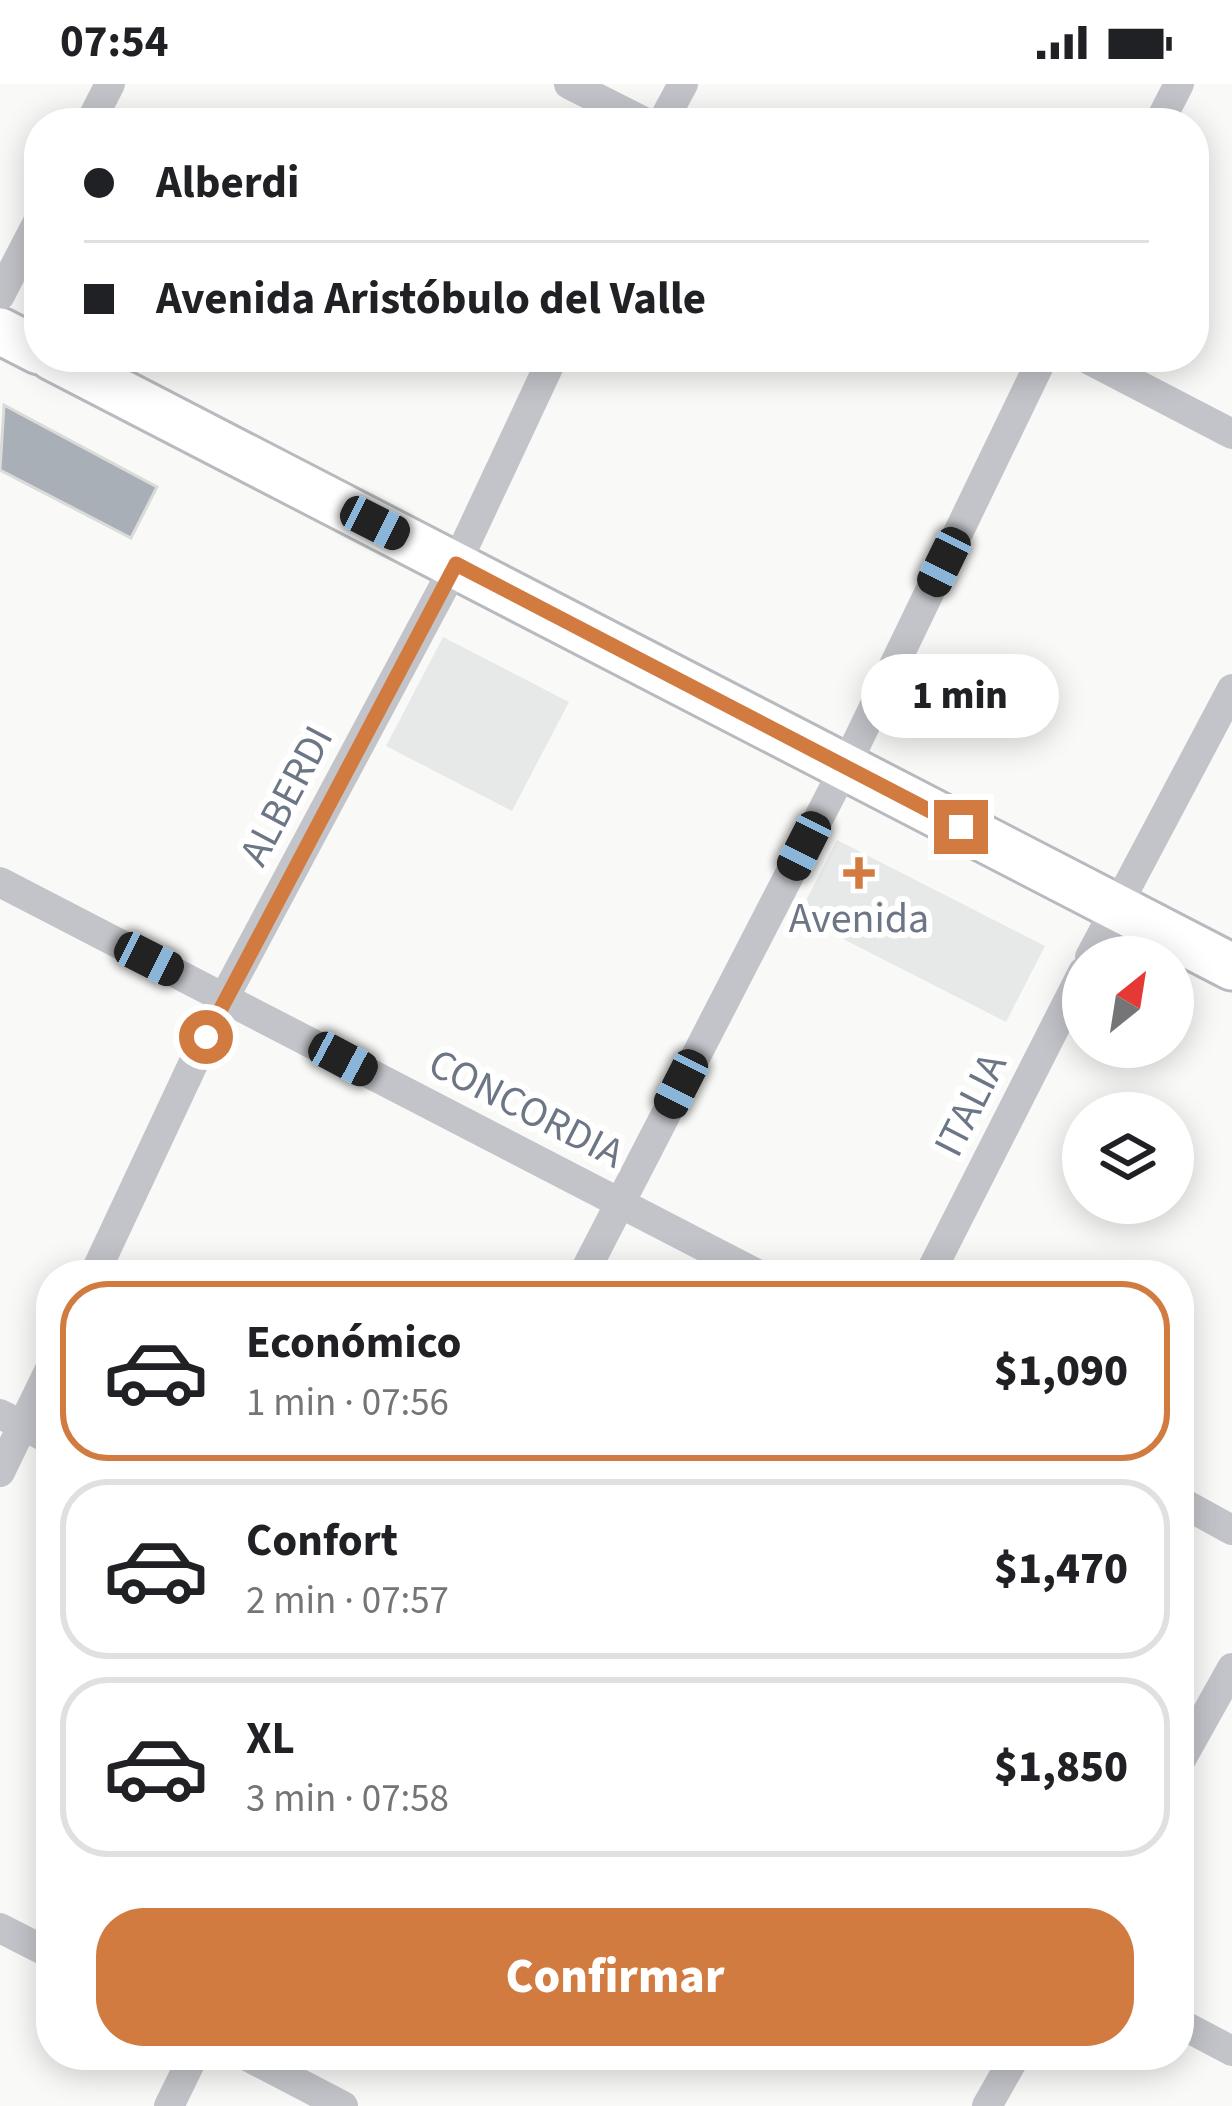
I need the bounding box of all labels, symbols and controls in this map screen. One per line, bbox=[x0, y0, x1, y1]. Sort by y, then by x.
text: 07:54 bbox=[60, 10, 169, 74]
text: Alberdi bbox=[156, 151, 299, 215]
text: Avenida Aristóbulo del Valle bbox=[156, 267, 706, 331]
car bbox=[335, 491, 415, 555]
car bbox=[912, 522, 976, 602]
callout: 1 min bbox=[862, 653, 1060, 737]
text: 1 min bbox=[912, 668, 1008, 724]
street label: ALBERDI bbox=[225, 715, 349, 877]
route end bbox=[934, 800, 988, 854]
car bbox=[772, 806, 836, 886]
marker: Avenida bbox=[846, 860, 872, 886]
place label: Avenida bbox=[789, 889, 929, 949]
car bbox=[109, 927, 189, 991]
north arrow bbox=[1062, 936, 1194, 1068]
map controls bbox=[1062, 936, 1194, 1224]
route start bbox=[179, 1010, 233, 1064]
car bbox=[303, 1026, 383, 1092]
street label: CONCORDIA bbox=[418, 1034, 634, 1184]
street label: ITALIA bbox=[919, 1043, 1022, 1167]
car bbox=[649, 1044, 713, 1124]
button: layers bbox=[1062, 1092, 1194, 1224]
text: Económico bbox=[246, 1311, 462, 1375]
icon: car bbox=[102, 1317, 210, 1425]
text: $1,090 bbox=[994, 1339, 1128, 1403]
text: 1 min · 07:56 bbox=[246, 1375, 449, 1431]
text: Confort bbox=[246, 1509, 398, 1573]
icon: car bbox=[102, 1515, 210, 1623]
text: $1,470 bbox=[994, 1537, 1128, 1601]
text: 2 min · 07:57 bbox=[246, 1573, 449, 1629]
text: XL bbox=[246, 1707, 295, 1771]
icon: car bbox=[102, 1713, 210, 1821]
text: $1,850 bbox=[994, 1735, 1128, 1799]
text: 3 min · 07:58 bbox=[246, 1771, 449, 1827]
button: Confirmar bbox=[96, 1908, 1134, 2046]

